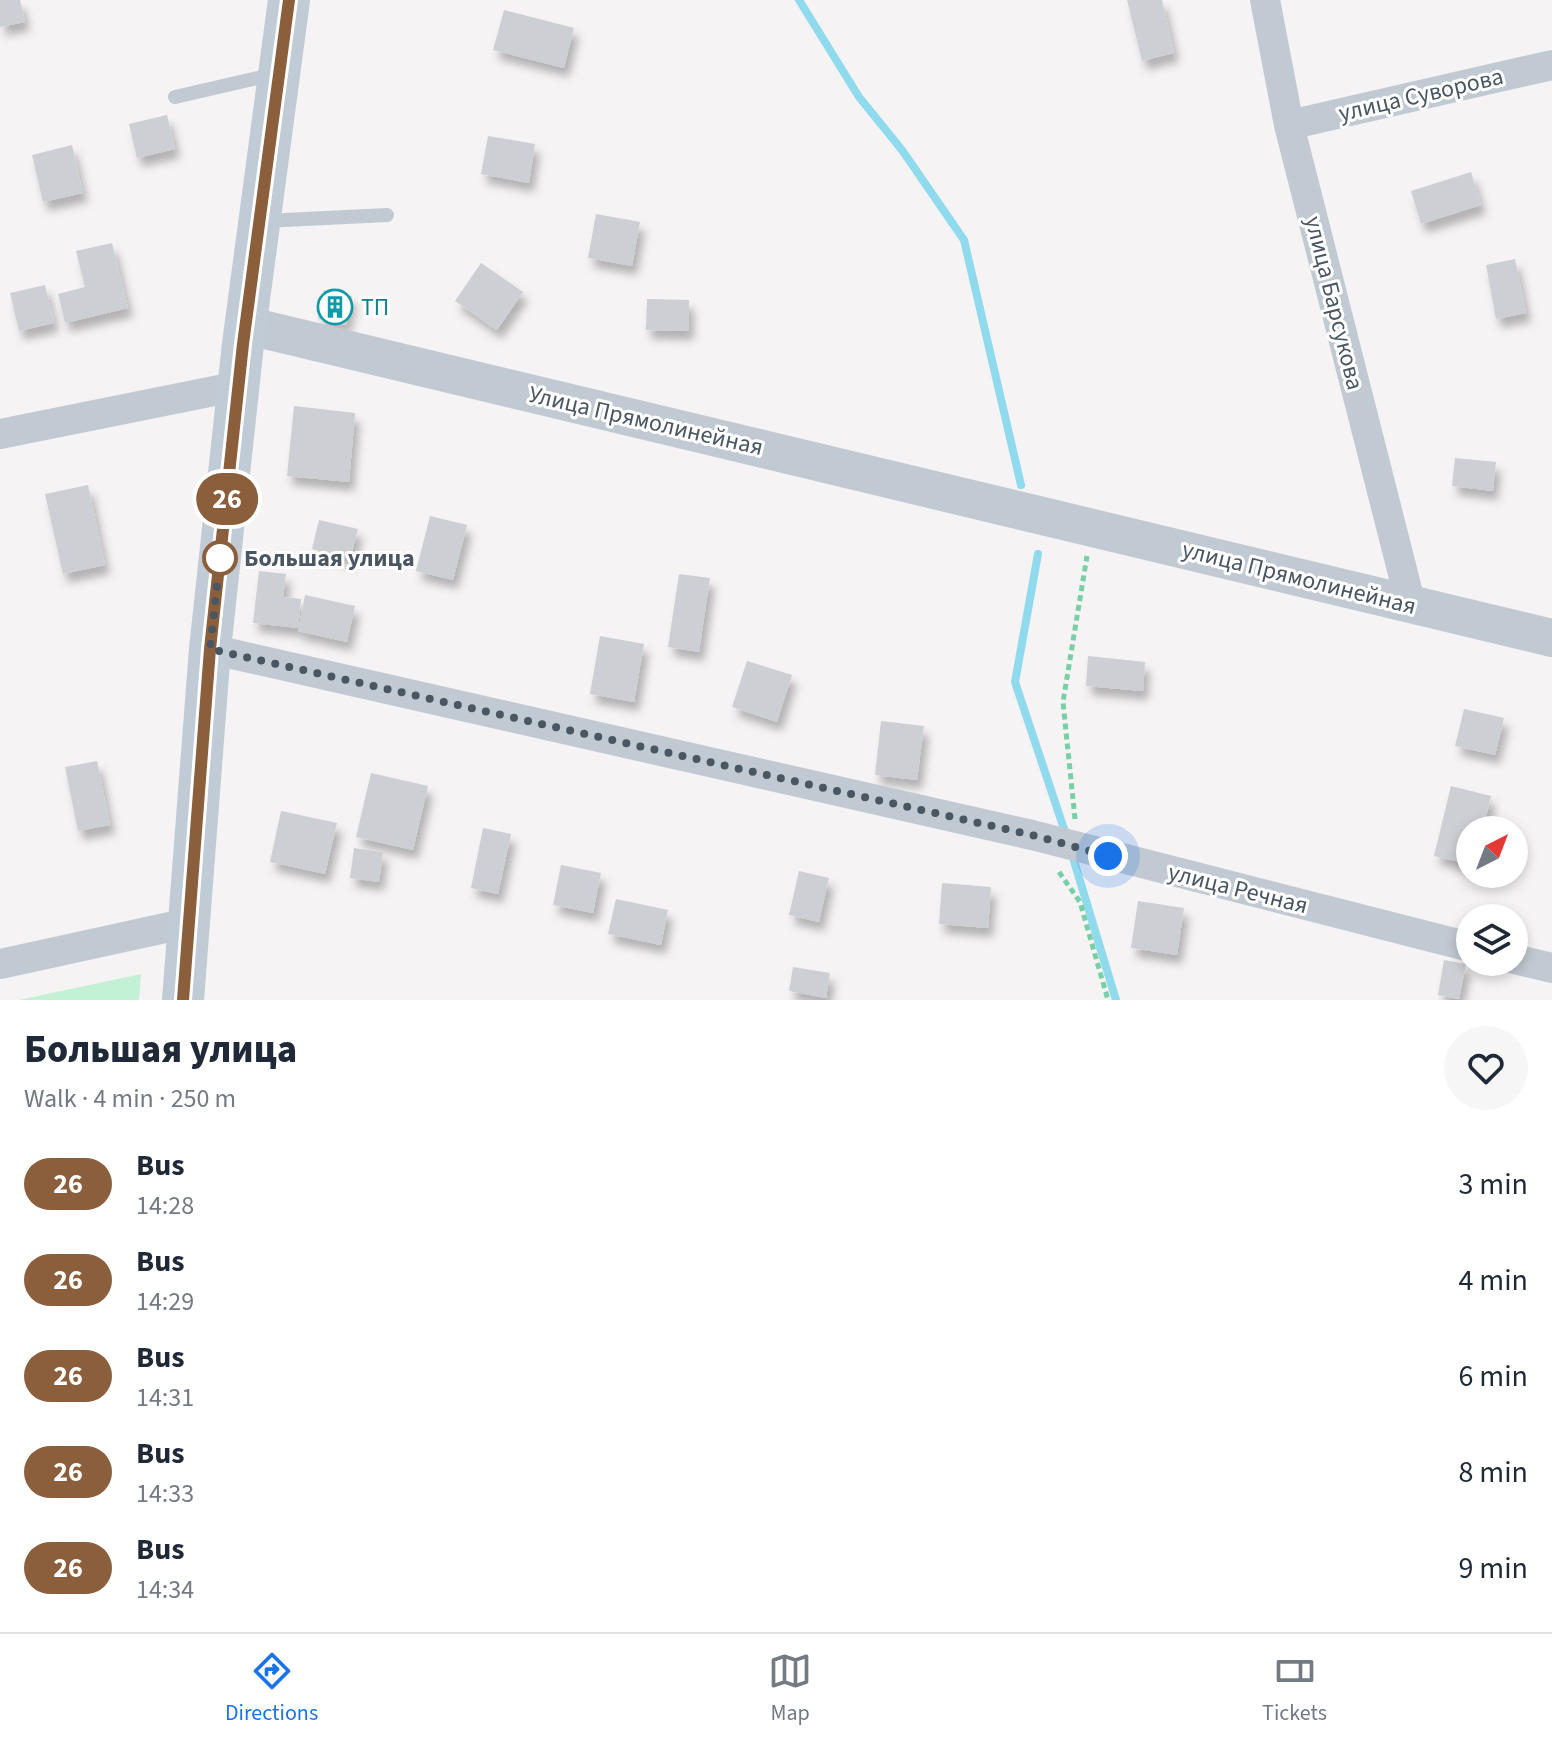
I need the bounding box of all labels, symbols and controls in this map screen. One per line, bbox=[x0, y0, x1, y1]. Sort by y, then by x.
street label: улица Суворова bbox=[1335, 59, 1507, 131]
street label: улица Барсукова bbox=[1295, 212, 1373, 394]
building icon: ТП bbox=[316, 288, 354, 326]
place label: ТП bbox=[361, 290, 389, 325]
street label: Улица Прямолинейная bbox=[525, 377, 767, 465]
line badge: 26 bbox=[191, 473, 263, 525]
text: 26 bbox=[212, 479, 242, 519]
street label: улица Прямолинейная bbox=[1178, 532, 1420, 624]
marker: Большая улица bbox=[203, 541, 237, 575]
place label: Большая улица bbox=[244, 541, 415, 576]
north arrow bbox=[1456, 816, 1528, 888]
map controls bbox=[1456, 816, 1528, 976]
your location bbox=[1088, 836, 1128, 876]
street label: улица Речная bbox=[1164, 855, 1312, 923]
button: layers bbox=[1456, 904, 1528, 976]
text: Большая улица bbox=[24, 1023, 297, 1077]
button: heart bbox=[1444, 1026, 1528, 1110]
text: Walk · 4 min · 250 m bbox=[24, 1080, 236, 1117]
text: Bus bbox=[136, 1144, 184, 1187]
text: 3 min bbox=[1458, 1163, 1528, 1206]
text: 26 bbox=[53, 1164, 83, 1204]
text: 14:28 bbox=[136, 1187, 194, 1224]
text: Bus bbox=[136, 1240, 184, 1283]
text: 4 min bbox=[1458, 1259, 1528, 1302]
text: 26 bbox=[53, 1260, 83, 1300]
text: 14:29 bbox=[136, 1283, 194, 1320]
text: Bus bbox=[136, 1336, 184, 1379]
text: 6 min bbox=[1458, 1355, 1528, 1398]
text: 26 bbox=[53, 1356, 83, 1396]
text: 14:31 bbox=[136, 1379, 194, 1416]
text: Bus bbox=[136, 1432, 184, 1475]
text: 8 min bbox=[1458, 1451, 1528, 1494]
text: 26 bbox=[53, 1452, 83, 1492]
text: 14:33 bbox=[136, 1475, 194, 1512]
text: Bus bbox=[136, 1528, 184, 1571]
text: 9 min bbox=[1458, 1547, 1528, 1590]
text: 26 bbox=[53, 1548, 83, 1588]
text: 14:34 bbox=[136, 1571, 194, 1608]
tab: Directions bbox=[225, 1649, 318, 1729]
tab: Map bbox=[768, 1649, 812, 1729]
tab: Tickets bbox=[1262, 1649, 1327, 1729]

